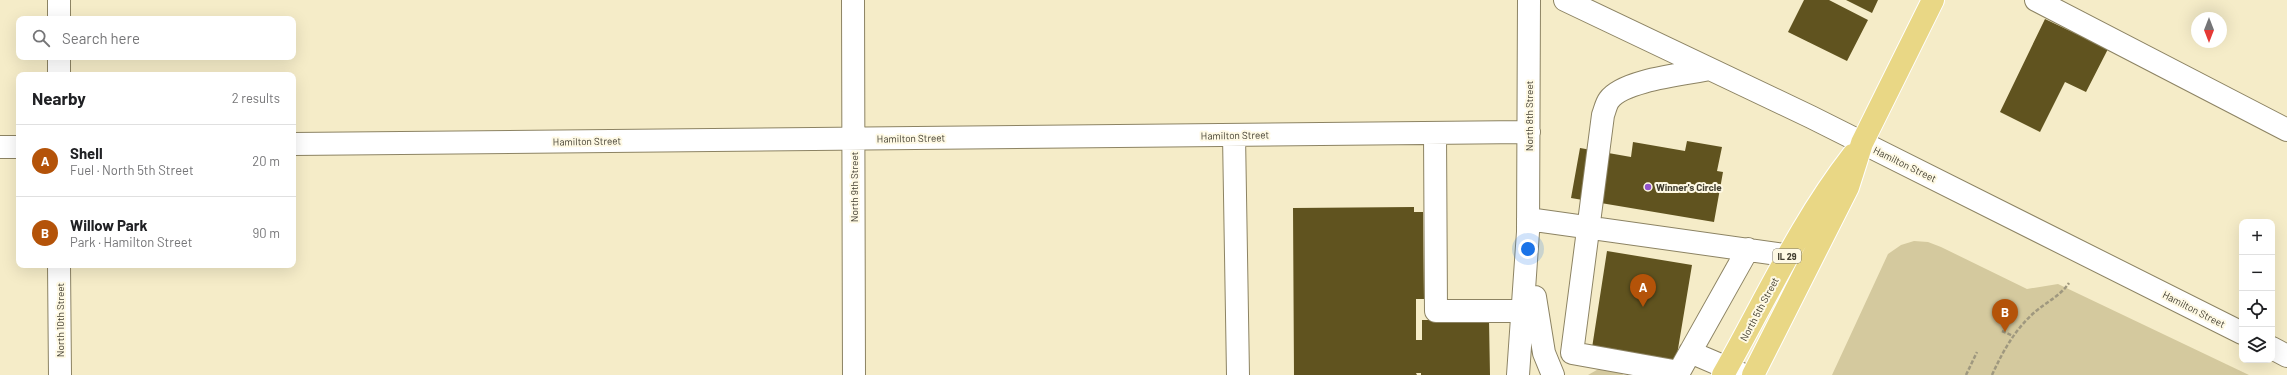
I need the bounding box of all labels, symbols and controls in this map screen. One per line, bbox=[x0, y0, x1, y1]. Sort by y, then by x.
north arrow bbox=[2191, 12, 2227, 48]
search box bbox=[16, 16, 296, 60]
icon: search bbox=[30, 27, 52, 49]
text: Search here bbox=[62, 29, 140, 47]
street label: North 8th Street bbox=[1523, 80, 1535, 151]
text: Nearby bbox=[32, 88, 86, 108]
text: 2 results bbox=[232, 90, 280, 106]
street label: Hamilton Street bbox=[1201, 128, 1270, 142]
street label: Hamilton Street bbox=[877, 131, 946, 145]
street label: Hamilton Street bbox=[553, 134, 622, 148]
text: Shell bbox=[70, 144, 103, 162]
street label: Hamilton Street bbox=[1872, 144, 1939, 185]
street label: North 9th Street bbox=[848, 151, 860, 222]
text: A bbox=[41, 153, 49, 169]
text: 20 m bbox=[252, 153, 280, 169]
text: Fuel · North 5th Street bbox=[70, 162, 194, 178]
place label: Winner's Circle bbox=[1656, 181, 1722, 193]
marker: Winner's Circle bbox=[1643, 182, 1653, 192]
text: Willow Park bbox=[70, 216, 148, 234]
map controls bbox=[2239, 219, 2275, 363]
button: + bbox=[2239, 219, 2275, 255]
text: B bbox=[41, 225, 49, 241]
text: 90 m bbox=[253, 225, 280, 241]
text: Park · Hamilton Street bbox=[70, 234, 192, 250]
your location bbox=[1518, 239, 1538, 259]
road number: IL 29 bbox=[1773, 249, 1801, 263]
button: − bbox=[2239, 255, 2275, 291]
pin: A bbox=[1630, 274, 1656, 307]
street label: North 5th Street bbox=[1737, 275, 1781, 343]
street label: North 10th Street bbox=[54, 282, 66, 357]
street label: Hamilton Street bbox=[2161, 288, 2228, 330]
button: locate bbox=[2239, 291, 2275, 327]
pin: B bbox=[1992, 299, 2018, 332]
button: layers bbox=[2239, 327, 2275, 363]

